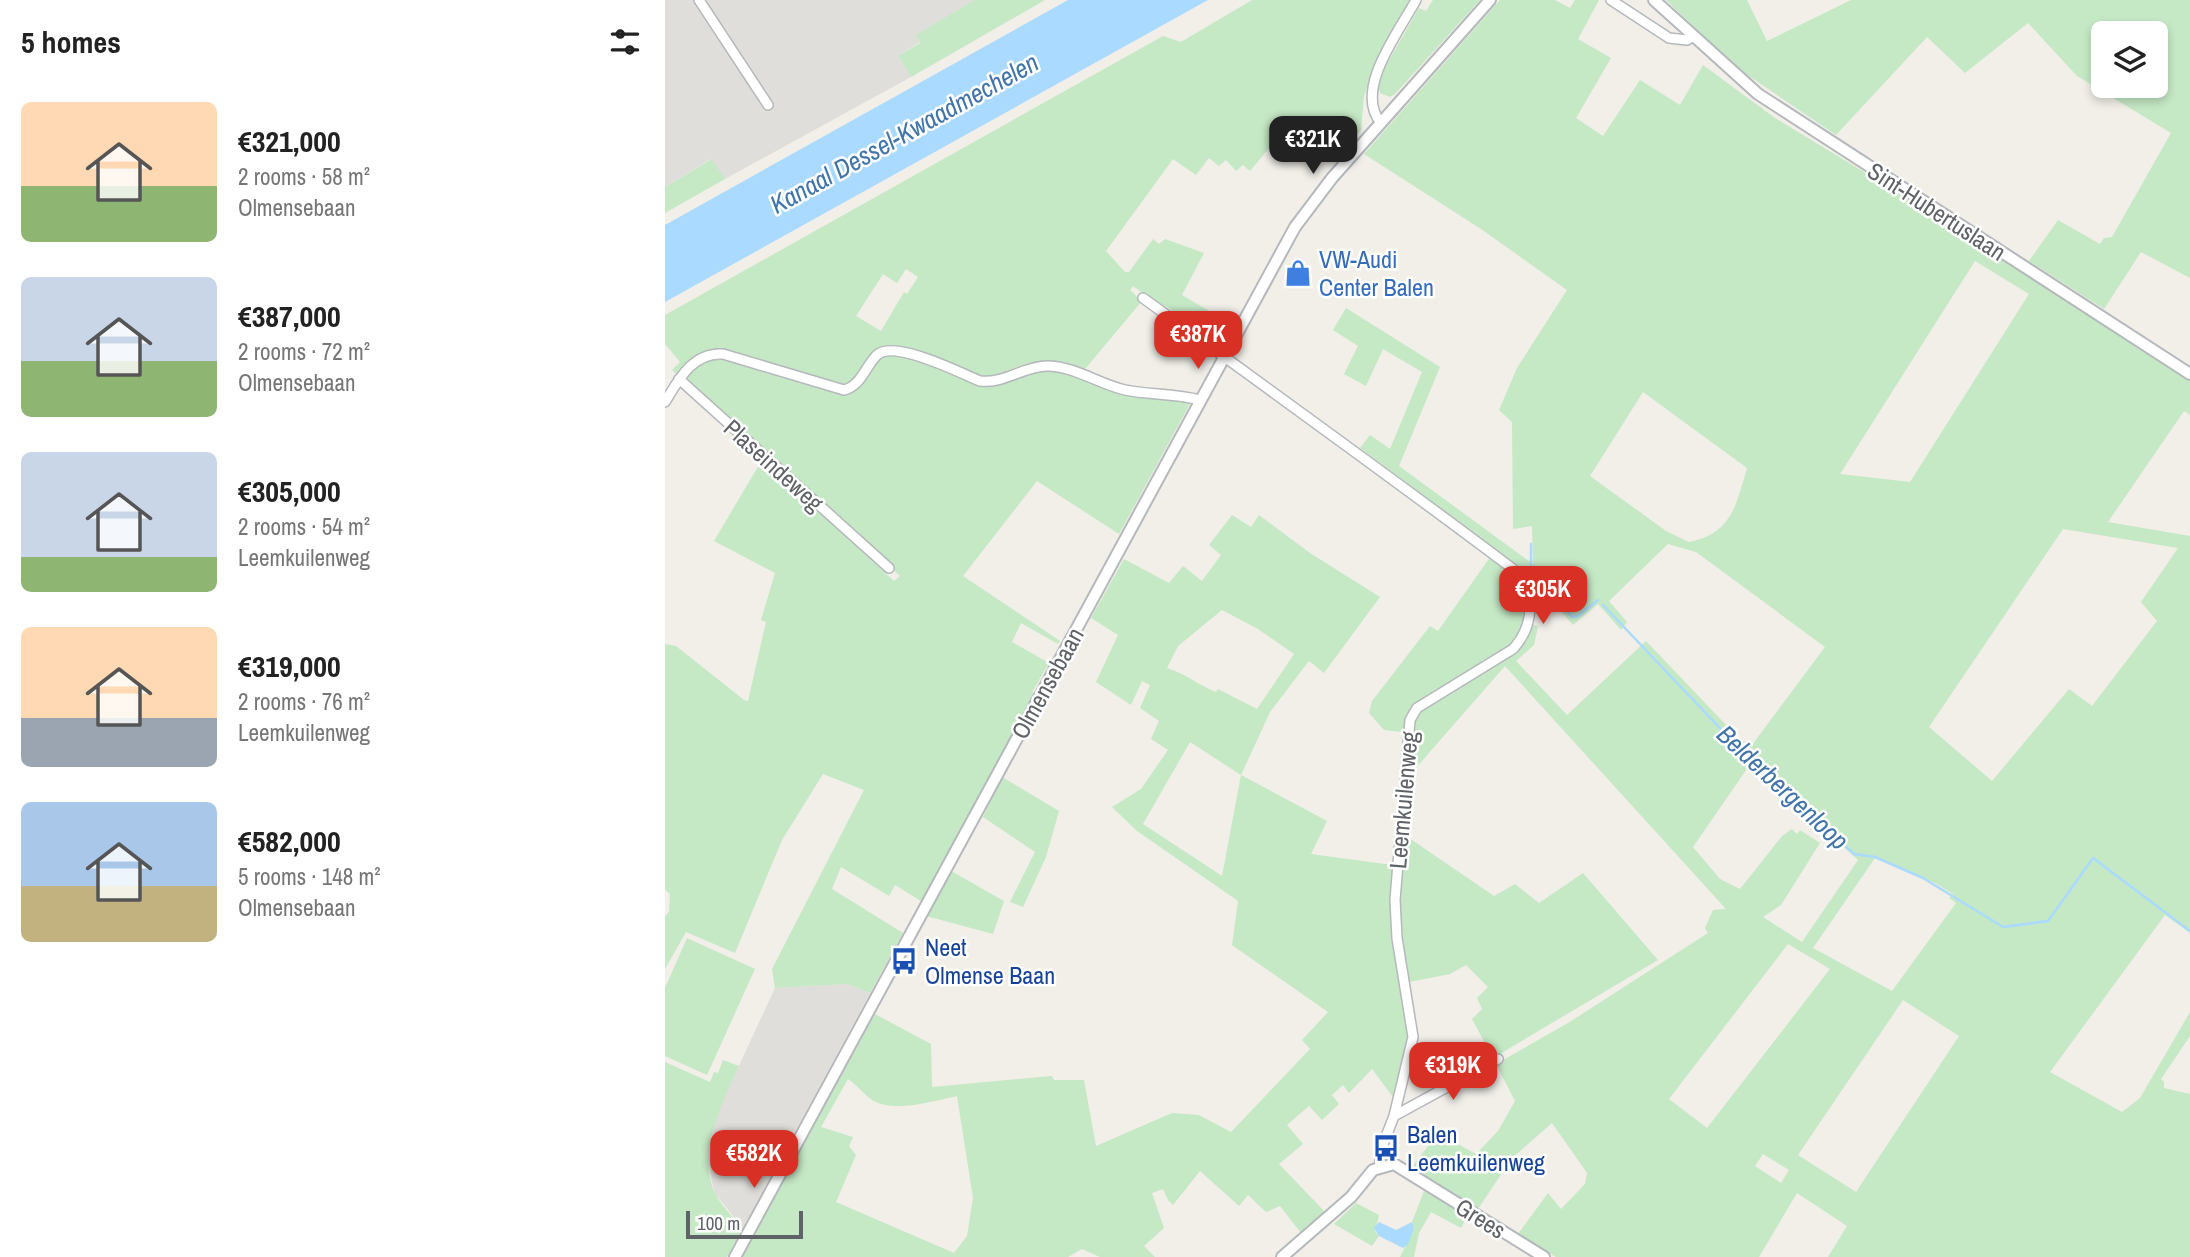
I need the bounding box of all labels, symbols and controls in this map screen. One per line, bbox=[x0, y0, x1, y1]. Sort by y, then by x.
map controls bbox=[2091, 21, 2168, 98]
button: layers bbox=[2091, 21, 2168, 98]
text: 5 homes bbox=[21, 22, 121, 62]
icon: filters bbox=[606, 23, 644, 61]
water label: Kanaal Dessel-Kwaadmechelen bbox=[763, 44, 1045, 222]
pin: €321K bbox=[1264, 116, 1362, 176]
text: €321,000 bbox=[238, 121, 341, 161]
text: €321K bbox=[1285, 123, 1341, 154]
icon: home bbox=[77, 130, 161, 214]
street label: Sint-Hubertuslaan bbox=[1862, 154, 2012, 268]
text: 2 rooms · 58 m² bbox=[238, 161, 370, 192]
text: Olmensebaan bbox=[238, 192, 355, 223]
place label: VW-Audi Center Balen bbox=[1319, 243, 1434, 303]
shop icon: VW-Audi Center Balen bbox=[1283, 258, 1313, 288]
text: €387,000 bbox=[238, 296, 341, 336]
icon: home bbox=[77, 305, 161, 389]
pin: €387K bbox=[1149, 312, 1247, 371]
text: €387K bbox=[1170, 318, 1226, 349]
text: 2 rooms · 72 m² bbox=[238, 336, 370, 367]
text: Olmensebaan bbox=[238, 367, 355, 398]
street label: Plaseindeweg bbox=[717, 412, 831, 518]
text: €305,000 bbox=[238, 471, 341, 511]
icon: home bbox=[77, 480, 161, 564]
text: 2 rooms · 54 m² bbox=[238, 511, 370, 542]
text: Leemkuilenweg bbox=[238, 542, 370, 573]
pin: €305K bbox=[1494, 566, 1592, 626]
text: €305K bbox=[1515, 573, 1571, 604]
street label: Olmensebaan bbox=[1003, 622, 1091, 744]
text: €319,000 bbox=[238, 646, 341, 686]
icon: home bbox=[77, 655, 161, 739]
text: 2 rooms · 76 m² bbox=[238, 686, 370, 717]
text: Leemkuilenweg bbox=[238, 717, 370, 748]
water label: Belderbergenloop bbox=[1710, 717, 1856, 857]
street label: Leemkuilenweg bbox=[1381, 730, 1425, 870]
text: €582,000 bbox=[238, 821, 341, 861]
icon: home bbox=[77, 830, 161, 914]
text: 5 rooms · 148 m² bbox=[238, 861, 381, 892]
text: Olmensebaan bbox=[238, 892, 355, 923]
place label: Neet Olmense Baan bbox=[925, 931, 1055, 991]
bus stop icon: Neet Olmense Baan bbox=[889, 946, 919, 976]
pin: €319K bbox=[1404, 1042, 1502, 1102]
text: €319K bbox=[1425, 1049, 1481, 1080]
place label: Balen Leemkuilenweg bbox=[1407, 1118, 1545, 1178]
pin: €582K bbox=[705, 1130, 803, 1190]
bus stop icon: Balen Leemkuilenweg bbox=[1371, 1133, 1401, 1163]
text: €582K bbox=[726, 1137, 782, 1168]
street label: Grees bbox=[1450, 1190, 1512, 1246]
scale bar bbox=[686, 1208, 803, 1240]
text: 100 m bbox=[697, 1210, 740, 1236]

